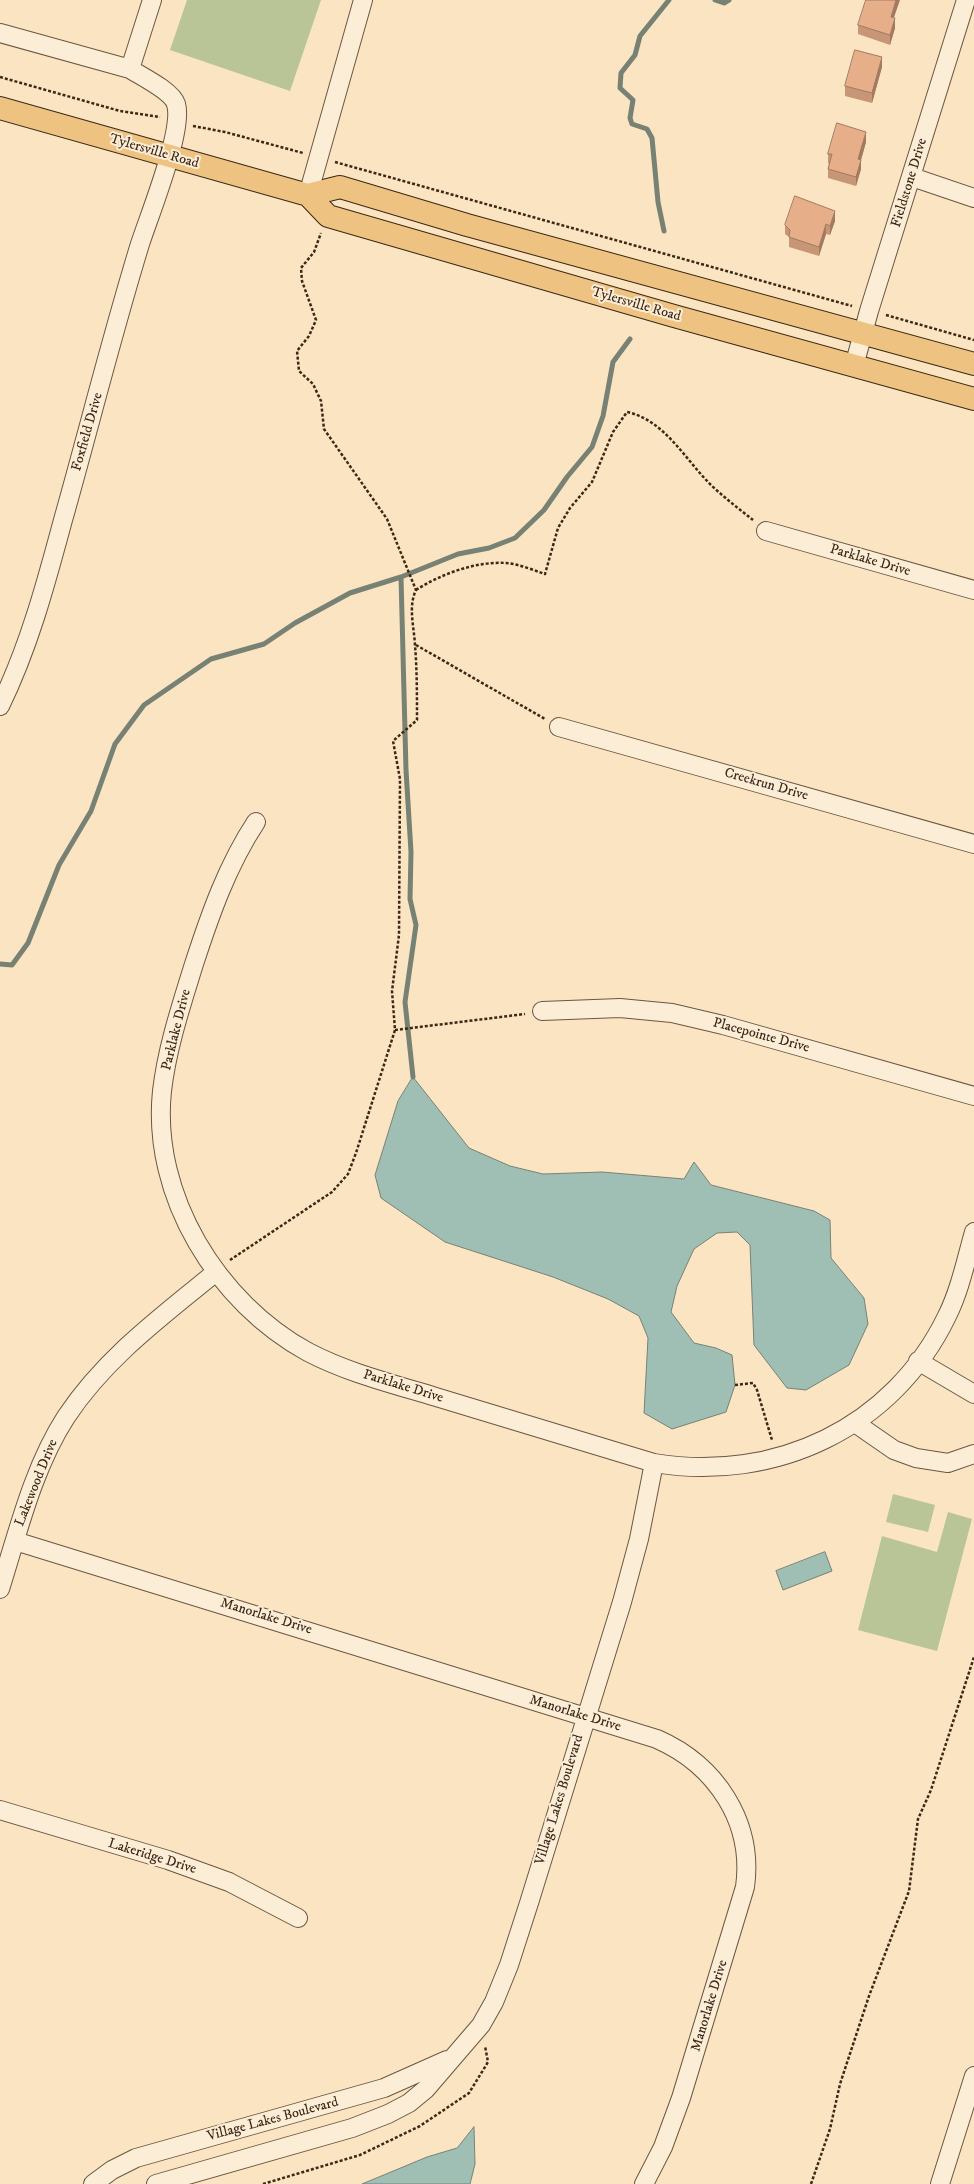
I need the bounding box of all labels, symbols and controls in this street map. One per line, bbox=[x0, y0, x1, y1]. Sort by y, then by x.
street label: Tylersville Road bbox=[107, 131, 201, 173]
street label: Fieldstone Drive bbox=[888, 136, 932, 230]
street label: Tylersville Road bbox=[589, 284, 683, 326]
street label: Foxfield Drive bbox=[69, 391, 107, 473]
street label: Parklake Drive bbox=[828, 541, 912, 581]
street label: Creekrun Drive bbox=[722, 765, 810, 805]
street label: Parklake Drive bbox=[159, 988, 195, 1072]
street label: Placepointe Drive bbox=[711, 1015, 811, 1057]
street label: Parklake Drive bbox=[361, 1367, 445, 1407]
street label: Lakewood Drive bbox=[12, 1437, 62, 1529]
street label: Manorlake Drive bbox=[218, 1595, 314, 1639]
street label: Manorlake Drive bbox=[527, 1692, 623, 1736]
street label: Village Lakes Boulevard bbox=[532, 1733, 588, 1867]
street label: Lakeridge Drive bbox=[106, 1836, 198, 1878]
street label: Manorlake Drive bbox=[688, 1958, 732, 2054]
street label: Village Lakes Boulevard bbox=[205, 2094, 341, 2146]

